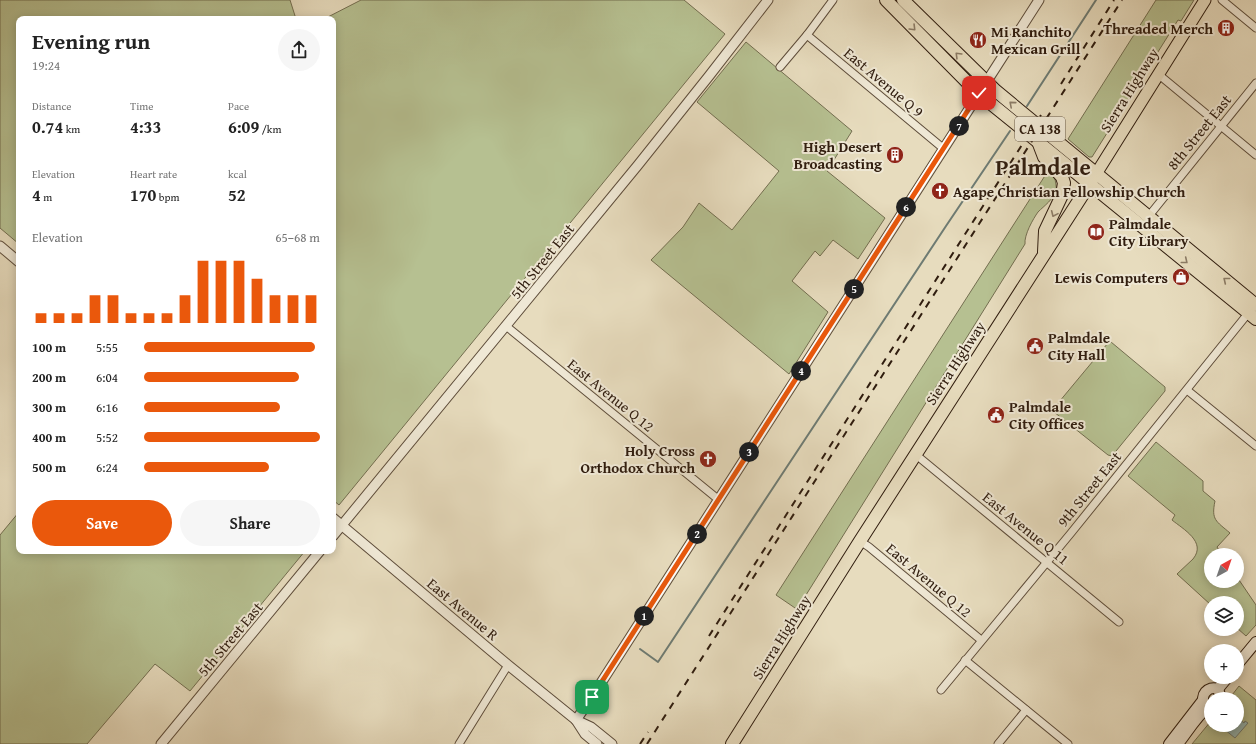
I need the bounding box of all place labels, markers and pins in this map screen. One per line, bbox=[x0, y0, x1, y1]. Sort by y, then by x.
place label: Threaded Merch bbox=[1103, 18, 1213, 39]
building icon: Threaded Merch bbox=[1216, 18, 1236, 38]
place label: Mi Ranchito Mexican Grill bbox=[991, 21, 1081, 59]
restaurant icon: Mi Ranchito Mexican Grill bbox=[968, 30, 988, 50]
pin bbox=[962, 76, 996, 110]
pin: 7 bbox=[949, 116, 969, 136]
place label: High Desert Broadcasting bbox=[794, 136, 882, 174]
building icon: High Desert Broadcasting bbox=[885, 145, 905, 165]
church icon: Agape Christian Fellowship Church bbox=[930, 181, 950, 201]
place label: Agape Christian Fellowship Church bbox=[953, 181, 1185, 202]
pin: 6 bbox=[896, 197, 916, 217]
place label: Palmdale City Library bbox=[1109, 213, 1189, 251]
library icon: Palmdale City Library bbox=[1086, 222, 1106, 242]
place label: Lewis Computers bbox=[1055, 267, 1168, 288]
shop icon: Lewis Computers bbox=[1171, 267, 1191, 287]
pin: 5 bbox=[844, 279, 864, 299]
place label: Palmdale City Hall bbox=[1048, 327, 1110, 365]
public building icon: Palmdale City Hall bbox=[1025, 336, 1045, 356]
pin: 4 bbox=[791, 361, 811, 381]
place label: Palmdale City Offices bbox=[1009, 396, 1084, 434]
public building icon: Palmdale City Offices bbox=[986, 405, 1006, 425]
place label: Holy Cross Orthodox Church bbox=[580, 440, 695, 478]
pin: 3 bbox=[739, 442, 759, 462]
church icon: Holy Cross Orthodox Church bbox=[698, 449, 718, 469]
pin: 2 bbox=[687, 524, 707, 544]
pin: 1 bbox=[634, 606, 654, 626]
pin bbox=[575, 680, 609, 714]

